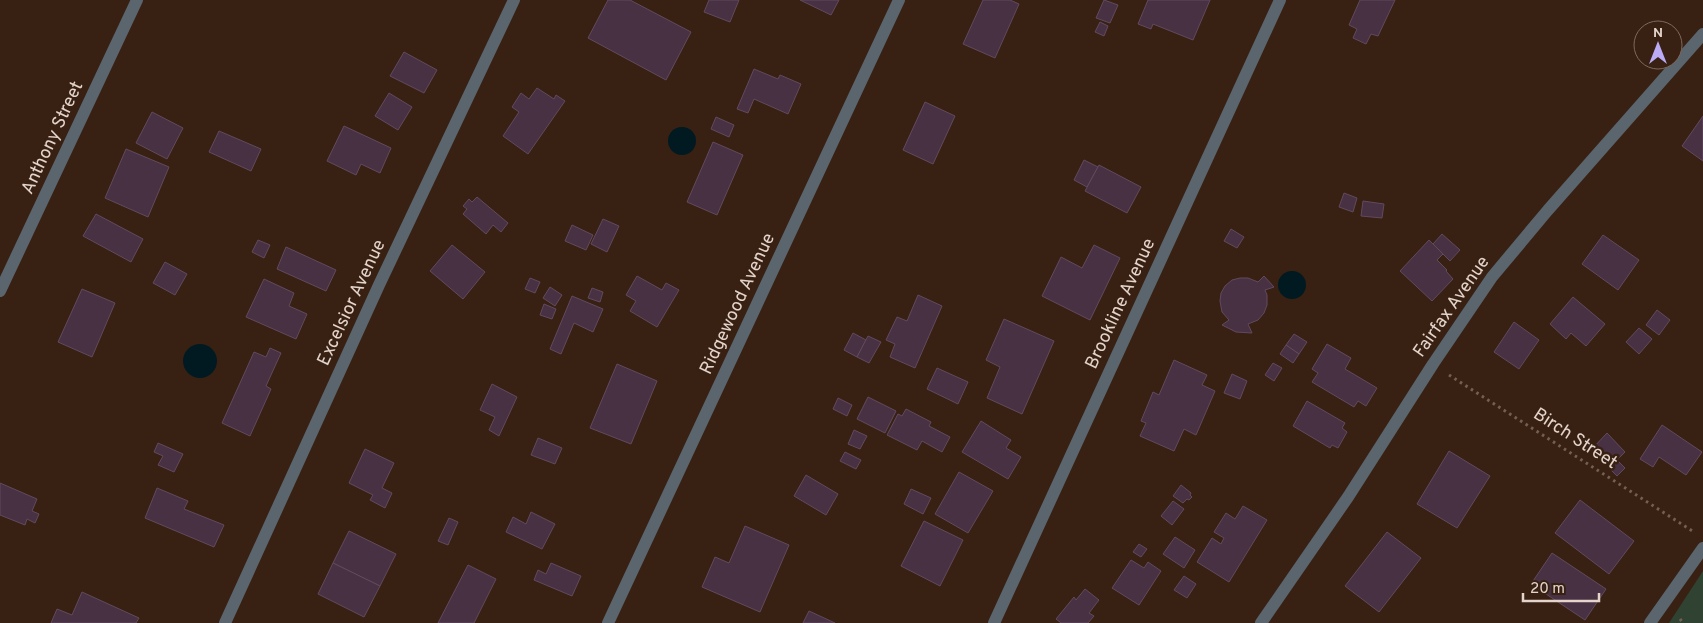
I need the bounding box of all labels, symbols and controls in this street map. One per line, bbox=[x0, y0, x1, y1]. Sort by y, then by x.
north arrow bbox=[1633, 20, 1683, 70]
text: N bbox=[1653, 25, 1663, 42]
street label: Anthony Street bbox=[17, 78, 89, 198]
street label: Ridgewood Avenue bbox=[695, 230, 781, 378]
street label: Brookline Avenue bbox=[1081, 235, 1161, 373]
street label: Excelsior Avenue bbox=[313, 236, 391, 370]
street label: Fairfax Avenue bbox=[1409, 252, 1495, 362]
street label: Birch Street bbox=[1529, 403, 1621, 475]
scale bar bbox=[1523, 570, 1599, 602]
text: 20 m bbox=[1530, 580, 1565, 599]

